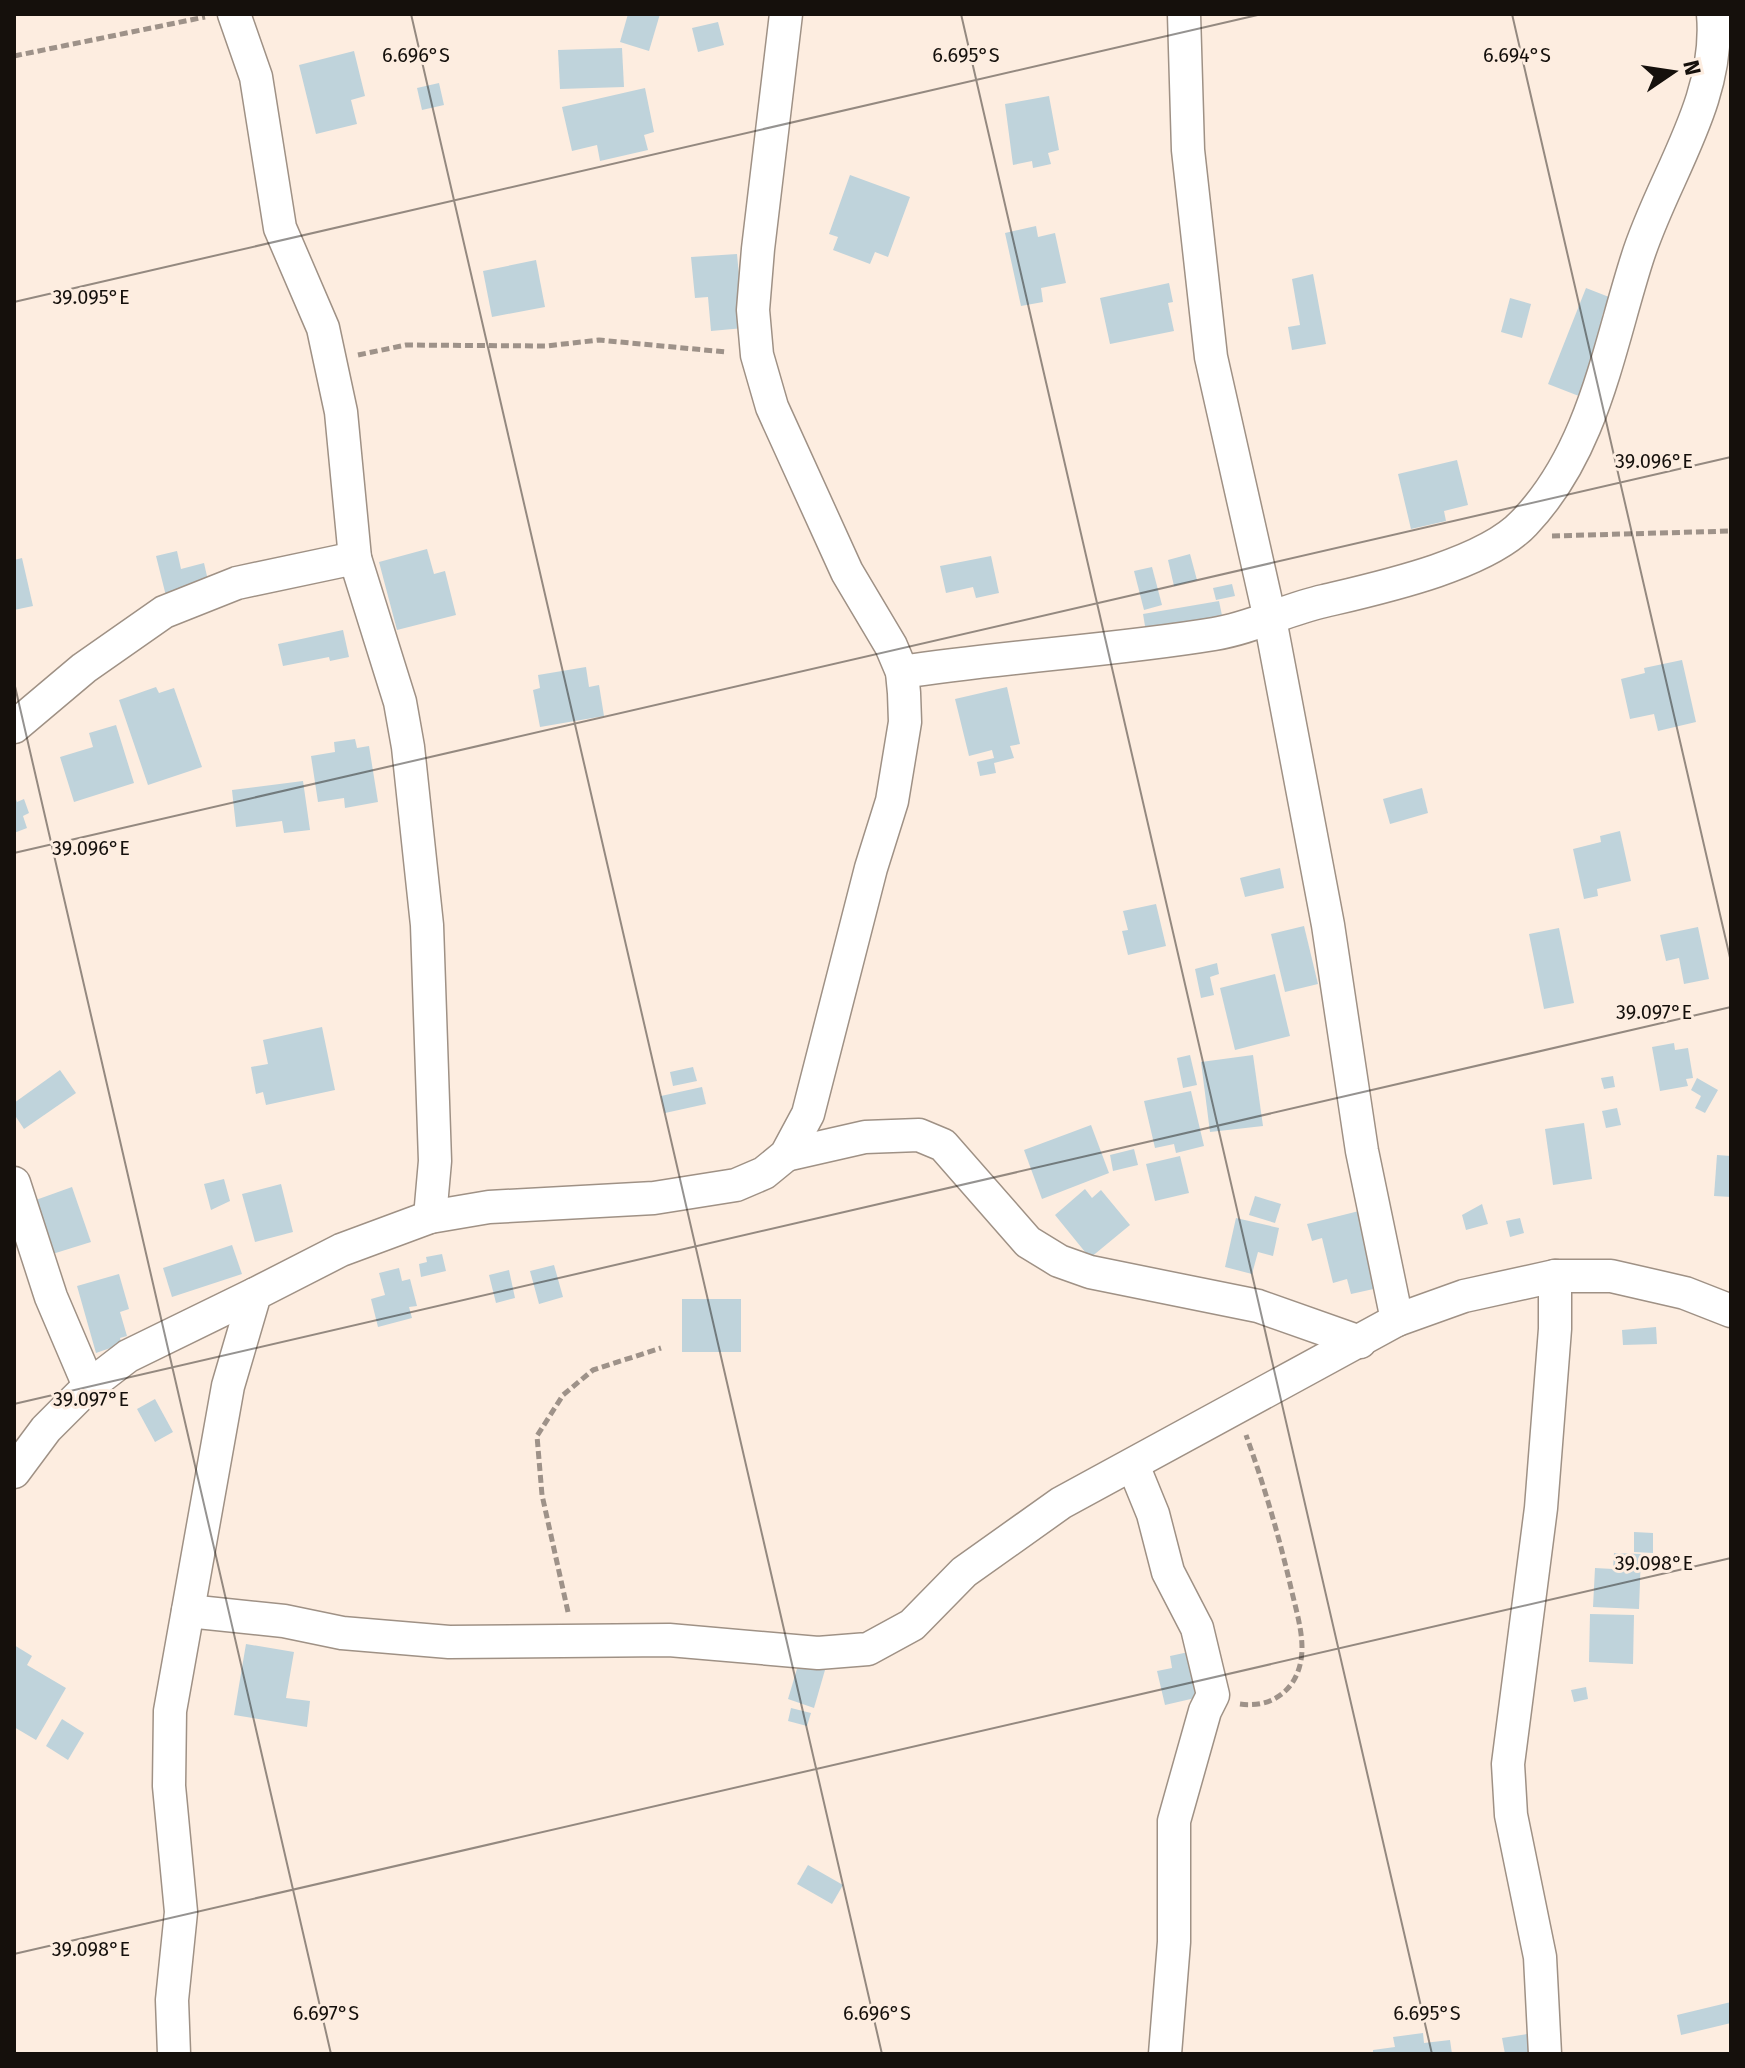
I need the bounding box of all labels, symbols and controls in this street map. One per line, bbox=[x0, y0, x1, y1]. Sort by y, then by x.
north arrow bbox=[1633, 32, 1713, 112]
text: 6.696°S bbox=[382, 43, 450, 67]
text: 6.695°S bbox=[932, 43, 1000, 67]
text: 6.694°S bbox=[1483, 43, 1551, 67]
text: N bbox=[1677, 57, 1707, 78]
text: 39.095°E bbox=[52, 285, 130, 309]
text: 39.096°E bbox=[1615, 449, 1693, 473]
text: 39.096°E bbox=[52, 836, 130, 860]
text: 39.097°E bbox=[1616, 1000, 1692, 1024]
text: 39.097°E bbox=[53, 1387, 129, 1411]
text: 39.098°E bbox=[1615, 1551, 1693, 1575]
text: 39.098°E bbox=[52, 1937, 130, 1961]
text: 6.697°S bbox=[293, 2001, 359, 2025]
text: 6.696°S bbox=[843, 2001, 911, 2025]
text: 6.695°S bbox=[1393, 2001, 1461, 2025]

